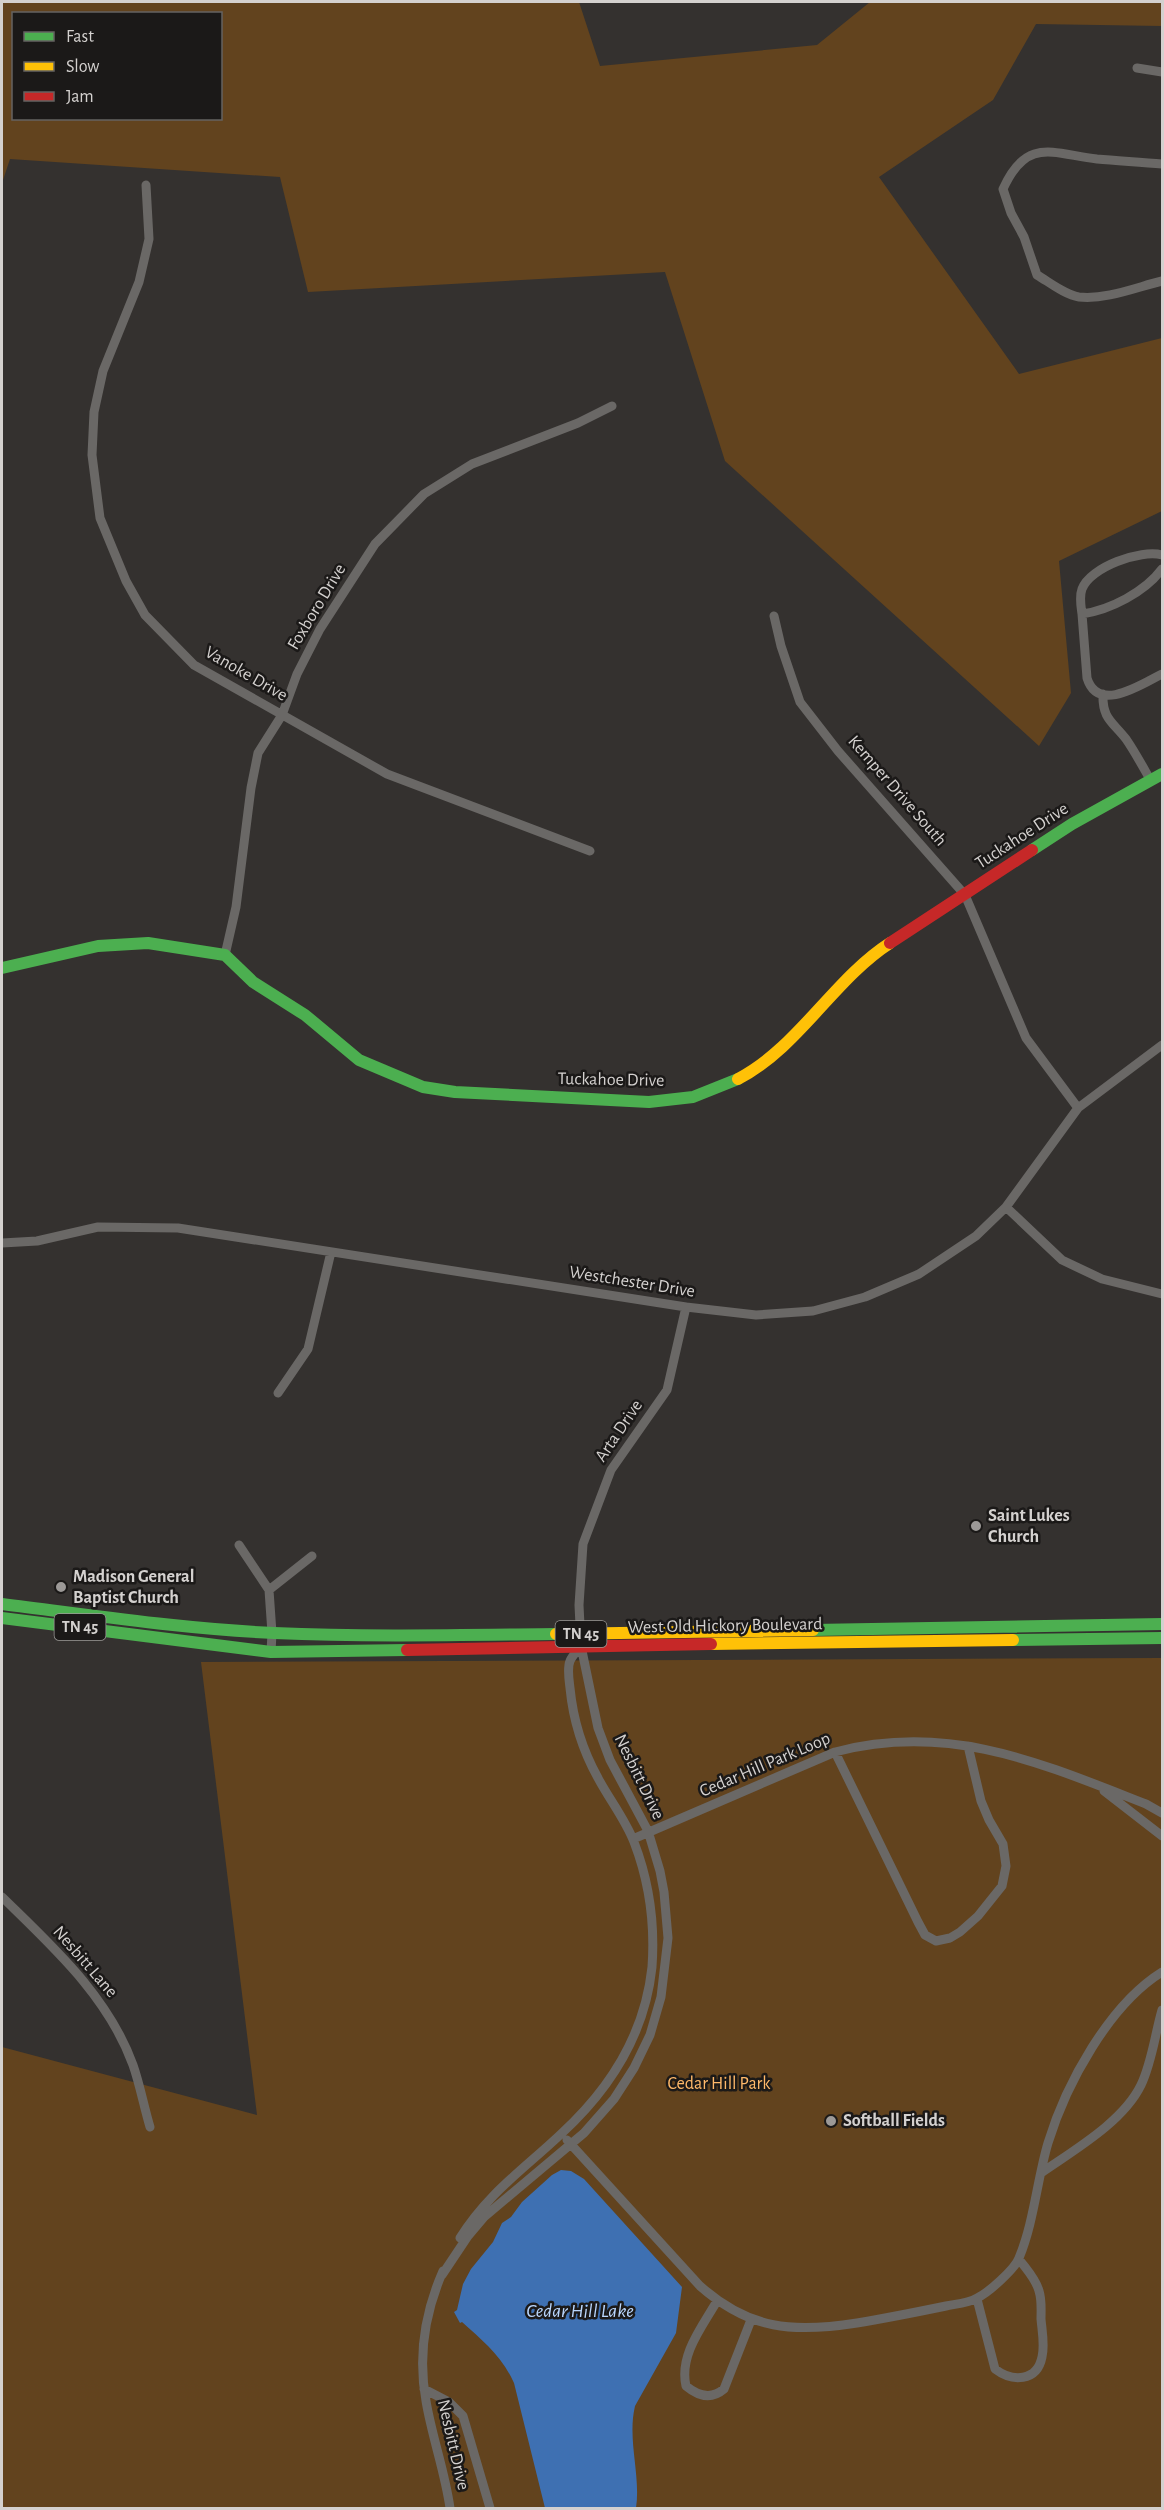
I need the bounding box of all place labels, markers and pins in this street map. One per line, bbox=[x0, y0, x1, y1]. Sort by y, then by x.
place label: Saint Lukes Church bbox=[988, 1507, 1070, 1546]
marker: Saint Lukes Church bbox=[969, 1519, 983, 1533]
place label: Madison General Baptist Church bbox=[73, 1568, 194, 1607]
marker: Madison General Baptist Church bbox=[54, 1580, 68, 1594]
place label: Softball Fields bbox=[843, 2112, 945, 2130]
marker: Softball Fields bbox=[824, 2114, 838, 2128]

